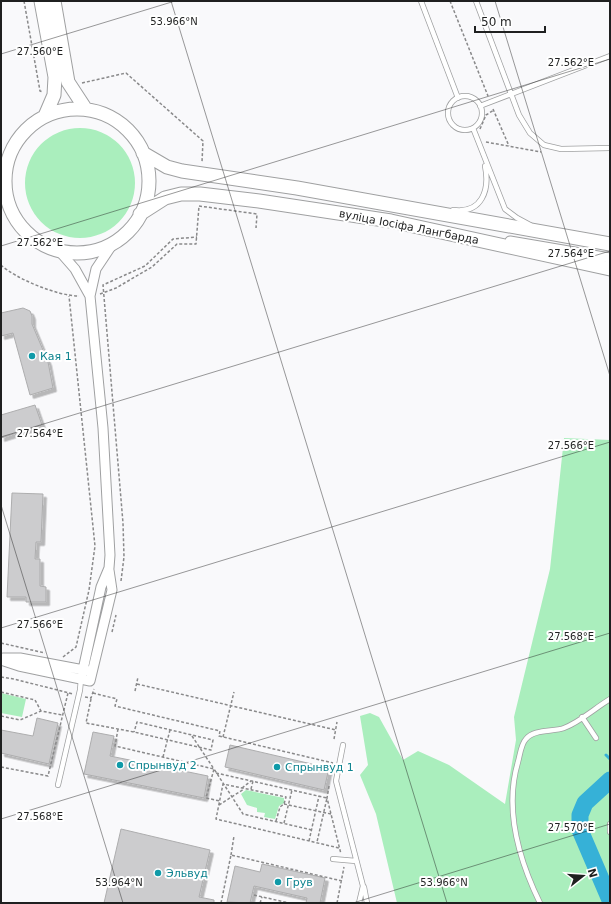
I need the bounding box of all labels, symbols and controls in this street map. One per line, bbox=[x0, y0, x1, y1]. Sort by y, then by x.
scale bar bbox=[475, 8, 545, 34]
text: 50 m bbox=[481, 15, 512, 29]
text: 53.966°N bbox=[150, 16, 198, 27]
text: 27.560°E bbox=[17, 46, 63, 57]
text: 27.562°E bbox=[548, 57, 594, 68]
street label: вуліца Іосіфа Лангбарда bbox=[338, 207, 480, 247]
text: 27.562°E bbox=[17, 237, 63, 248]
text: 27.564°E bbox=[548, 248, 594, 259]
place label: Кая 1 bbox=[40, 350, 72, 363]
marker: Кая 1 bbox=[27, 351, 37, 361]
text: 27.564°E bbox=[17, 428, 63, 439]
text: 27.566°E bbox=[548, 440, 594, 451]
text: 27.566°E bbox=[17, 619, 63, 630]
text: 27.568°E bbox=[548, 631, 594, 642]
place label: Спрынвуд 2 bbox=[128, 759, 197, 772]
marker: Спрынвуд 2 bbox=[115, 760, 125, 770]
place label: Спрынвуд 1 bbox=[285, 761, 354, 774]
marker: Спрынвуд 1 bbox=[272, 762, 282, 772]
text: 27.568°E bbox=[17, 811, 63, 822]
text: 27.570°E bbox=[548, 822, 594, 833]
north arrow bbox=[563, 856, 603, 896]
place label: Эльвуд bbox=[166, 867, 208, 880]
text: N bbox=[585, 867, 600, 880]
marker: Эльвуд bbox=[153, 868, 163, 878]
place label: Грув bbox=[286, 876, 313, 889]
text: 53.964°N bbox=[95, 877, 143, 888]
marker: Грув bbox=[273, 877, 283, 887]
text: 53.966°N bbox=[420, 877, 468, 888]

